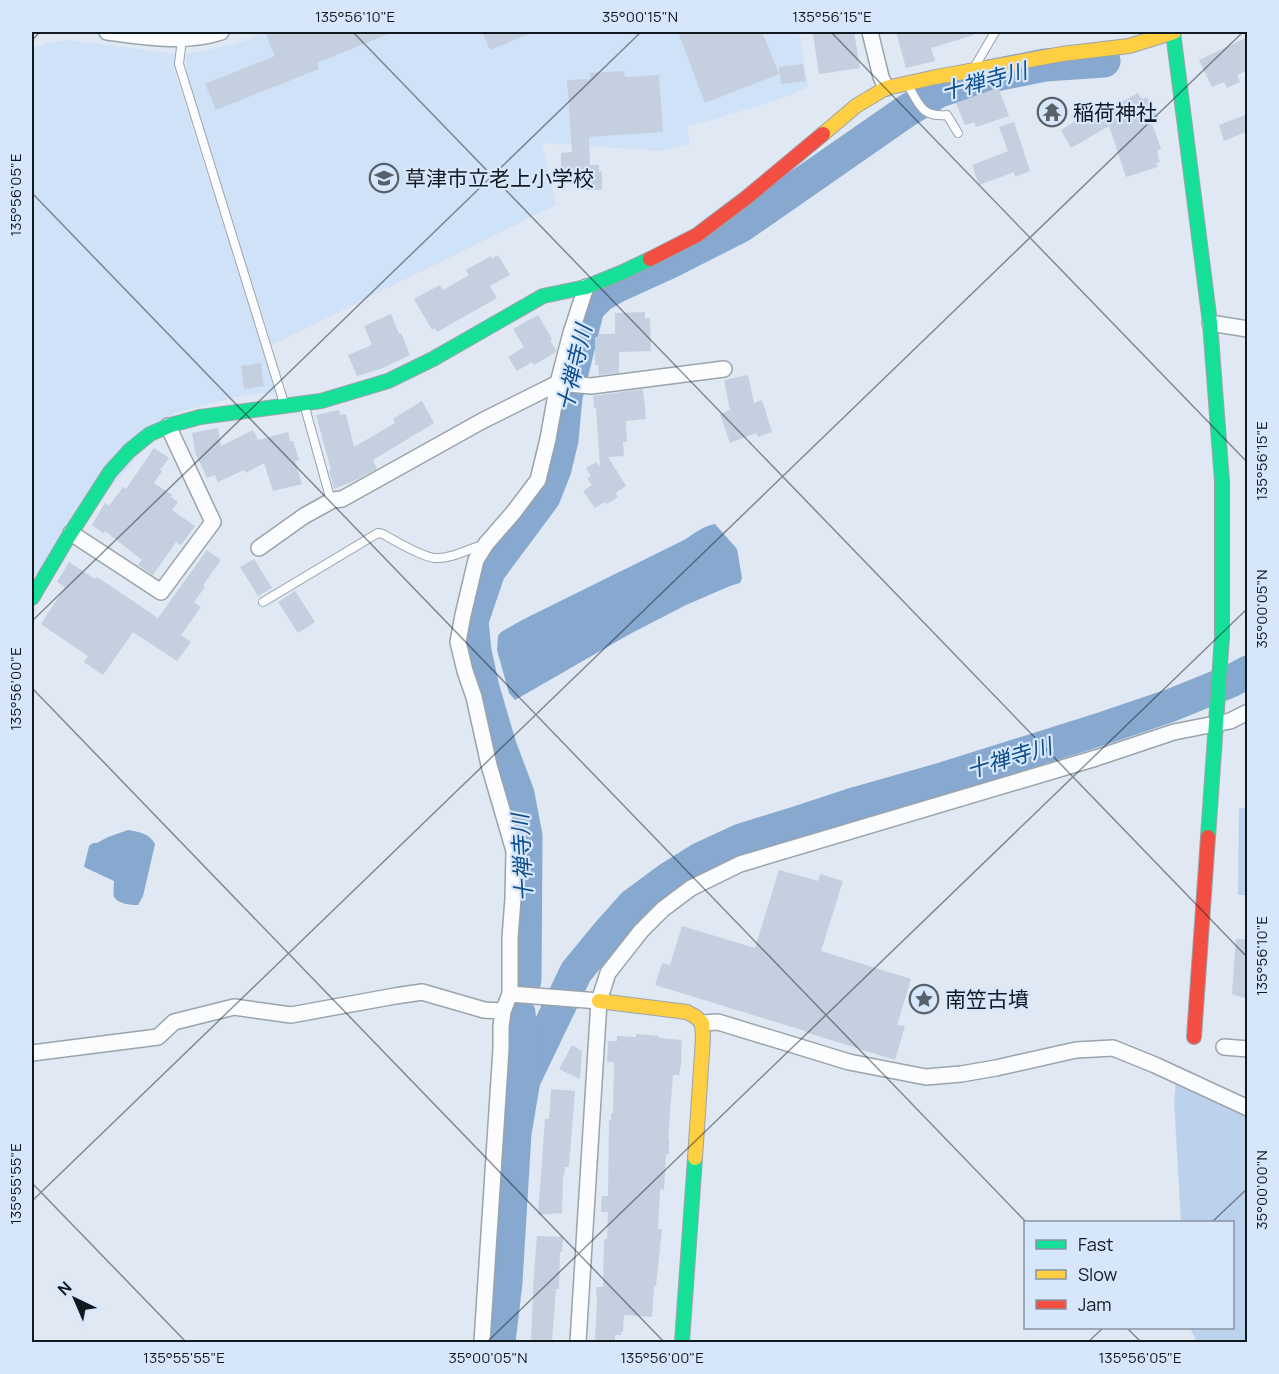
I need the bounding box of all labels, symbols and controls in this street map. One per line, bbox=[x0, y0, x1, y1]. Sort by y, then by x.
text: 135°56'10"E bbox=[315, 6, 395, 27]
text: 35°00'15"N bbox=[602, 6, 678, 27]
text: 135°56'15"E bbox=[792, 6, 872, 27]
water label: 十禅寺川 bbox=[938, 55, 1032, 107]
temple icon: 稲荷神社 bbox=[1036, 96, 1068, 128]
place label: 稲荷神社 bbox=[1073, 98, 1157, 126]
text: 135°56'05"E bbox=[5, 154, 26, 236]
school or university icon: 草津市立老上小学校 bbox=[368, 162, 400, 194]
place label: 草津市立老上小学校 bbox=[405, 164, 594, 192]
water label: 十禅寺川 bbox=[549, 320, 599, 414]
text: 135°56'15"E bbox=[1251, 421, 1272, 501]
text: 35°00'05"N bbox=[1251, 569, 1272, 649]
text: 135°56'00"E bbox=[5, 647, 26, 731]
water label: 十禅寺川 bbox=[963, 730, 1057, 785]
water label: 十禅寺川 bbox=[505, 811, 539, 903]
text: 135°56'10"E bbox=[1251, 916, 1272, 996]
place icon: 南笠古墳 bbox=[908, 983, 940, 1015]
place label: 南笠古墳 bbox=[945, 985, 1029, 1013]
text: 135°55'55"E bbox=[5, 1143, 26, 1225]
text: 35°00'00"N bbox=[1251, 1150, 1272, 1230]
legend bbox=[1024, 1221, 1234, 1329]
text: Fast bbox=[1078, 1232, 1113, 1256]
text: Slow bbox=[1078, 1262, 1118, 1286]
north arrow bbox=[45, 1269, 105, 1329]
text: N bbox=[53, 1276, 76, 1300]
text: Jam bbox=[1078, 1292, 1112, 1316]
text: 135°55'55"E bbox=[143, 1347, 225, 1368]
text: 35°00'05"N bbox=[448, 1347, 528, 1368]
text: 135°56'00"E bbox=[620, 1347, 704, 1368]
text: 135°56'05"E bbox=[1099, 1347, 1181, 1368]

